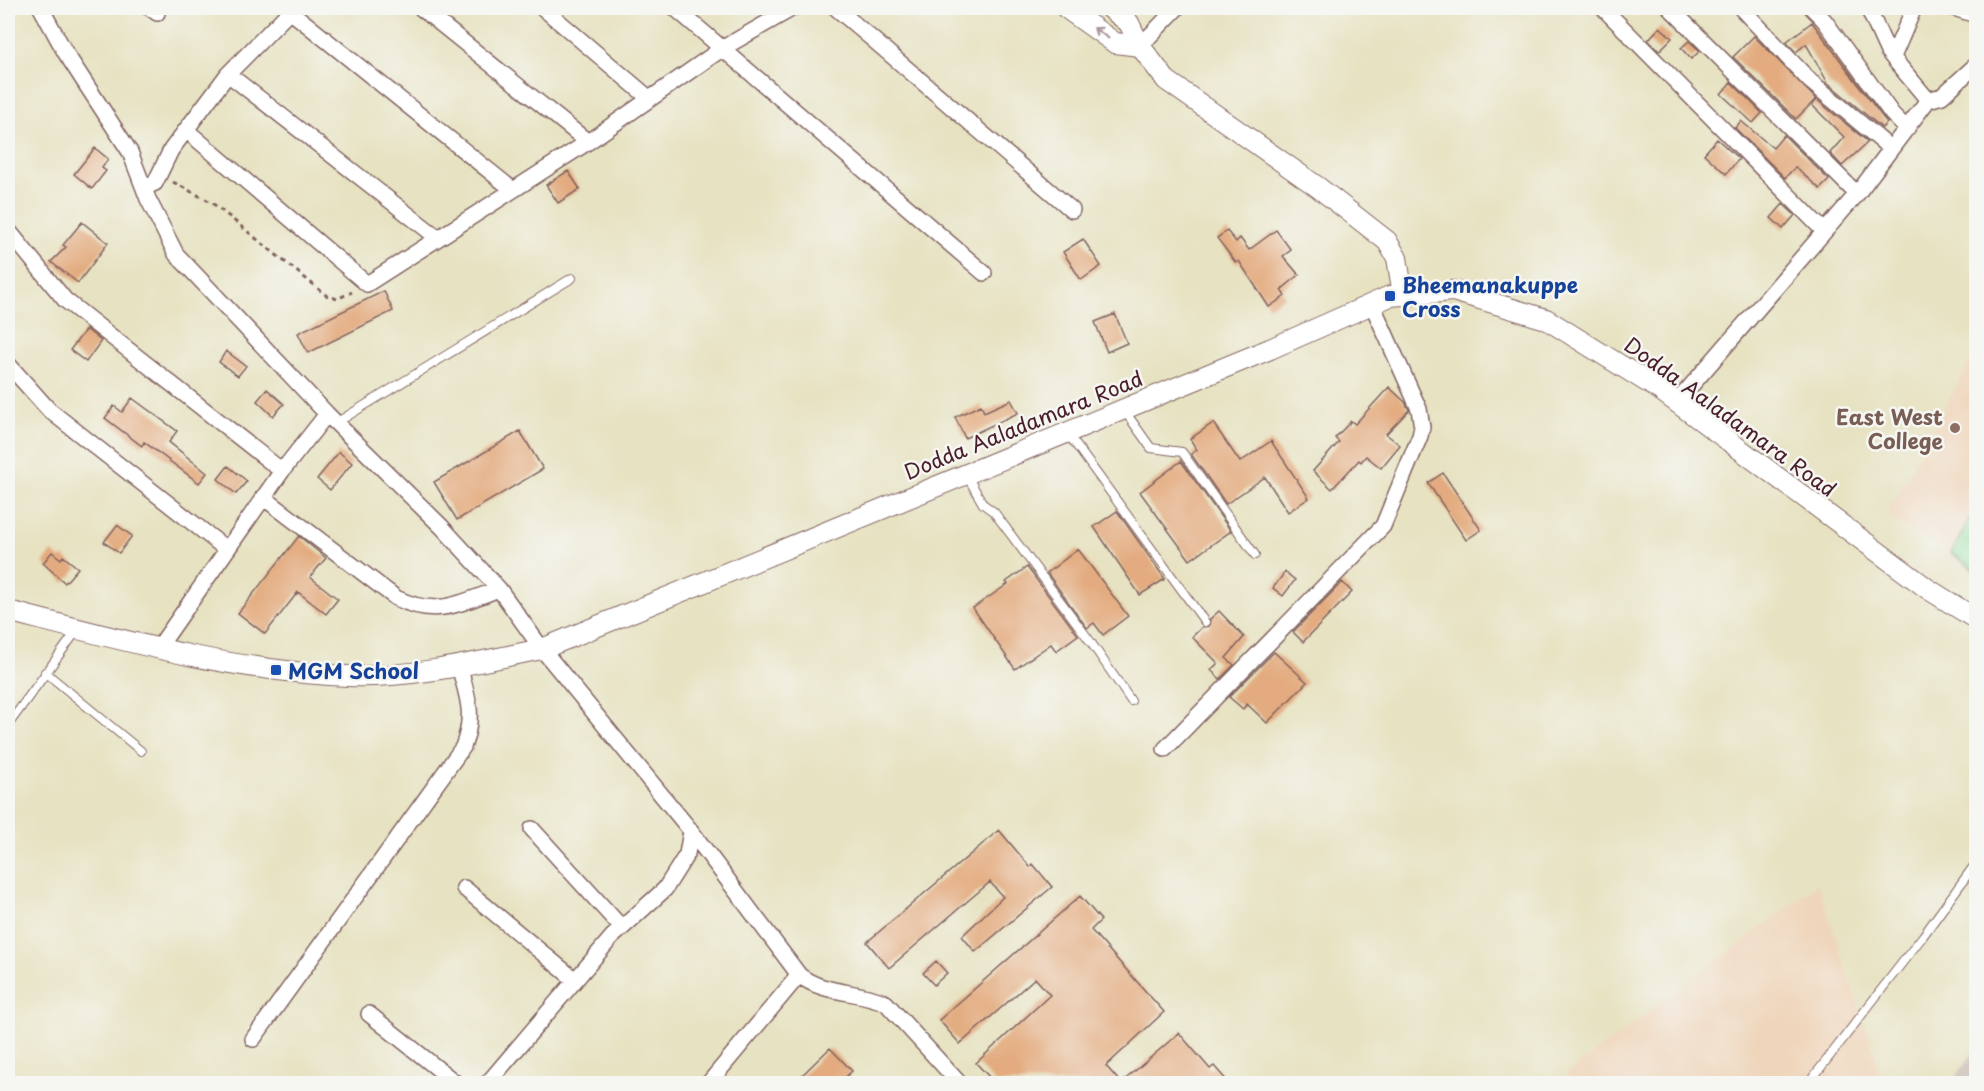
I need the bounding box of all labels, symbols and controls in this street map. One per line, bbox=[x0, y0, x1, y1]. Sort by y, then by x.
one-way arrow bbox=[1093, 27, 1109, 39]
place label: Bheemanakuppe Cross bbox=[1402, 268, 1578, 324]
marker: Bheemanakuppe Cross bbox=[1383, 289, 1397, 303]
street label: Dodda Aaladamara Road bbox=[1618, 328, 1844, 504]
street label: Dodda Aaladamara Road bbox=[899, 361, 1147, 487]
place label: East West College bbox=[1836, 400, 1943, 456]
marker: East West College bbox=[1948, 421, 1962, 435]
place label: MGM School bbox=[288, 654, 419, 686]
marker: MGM School bbox=[269, 663, 283, 677]

